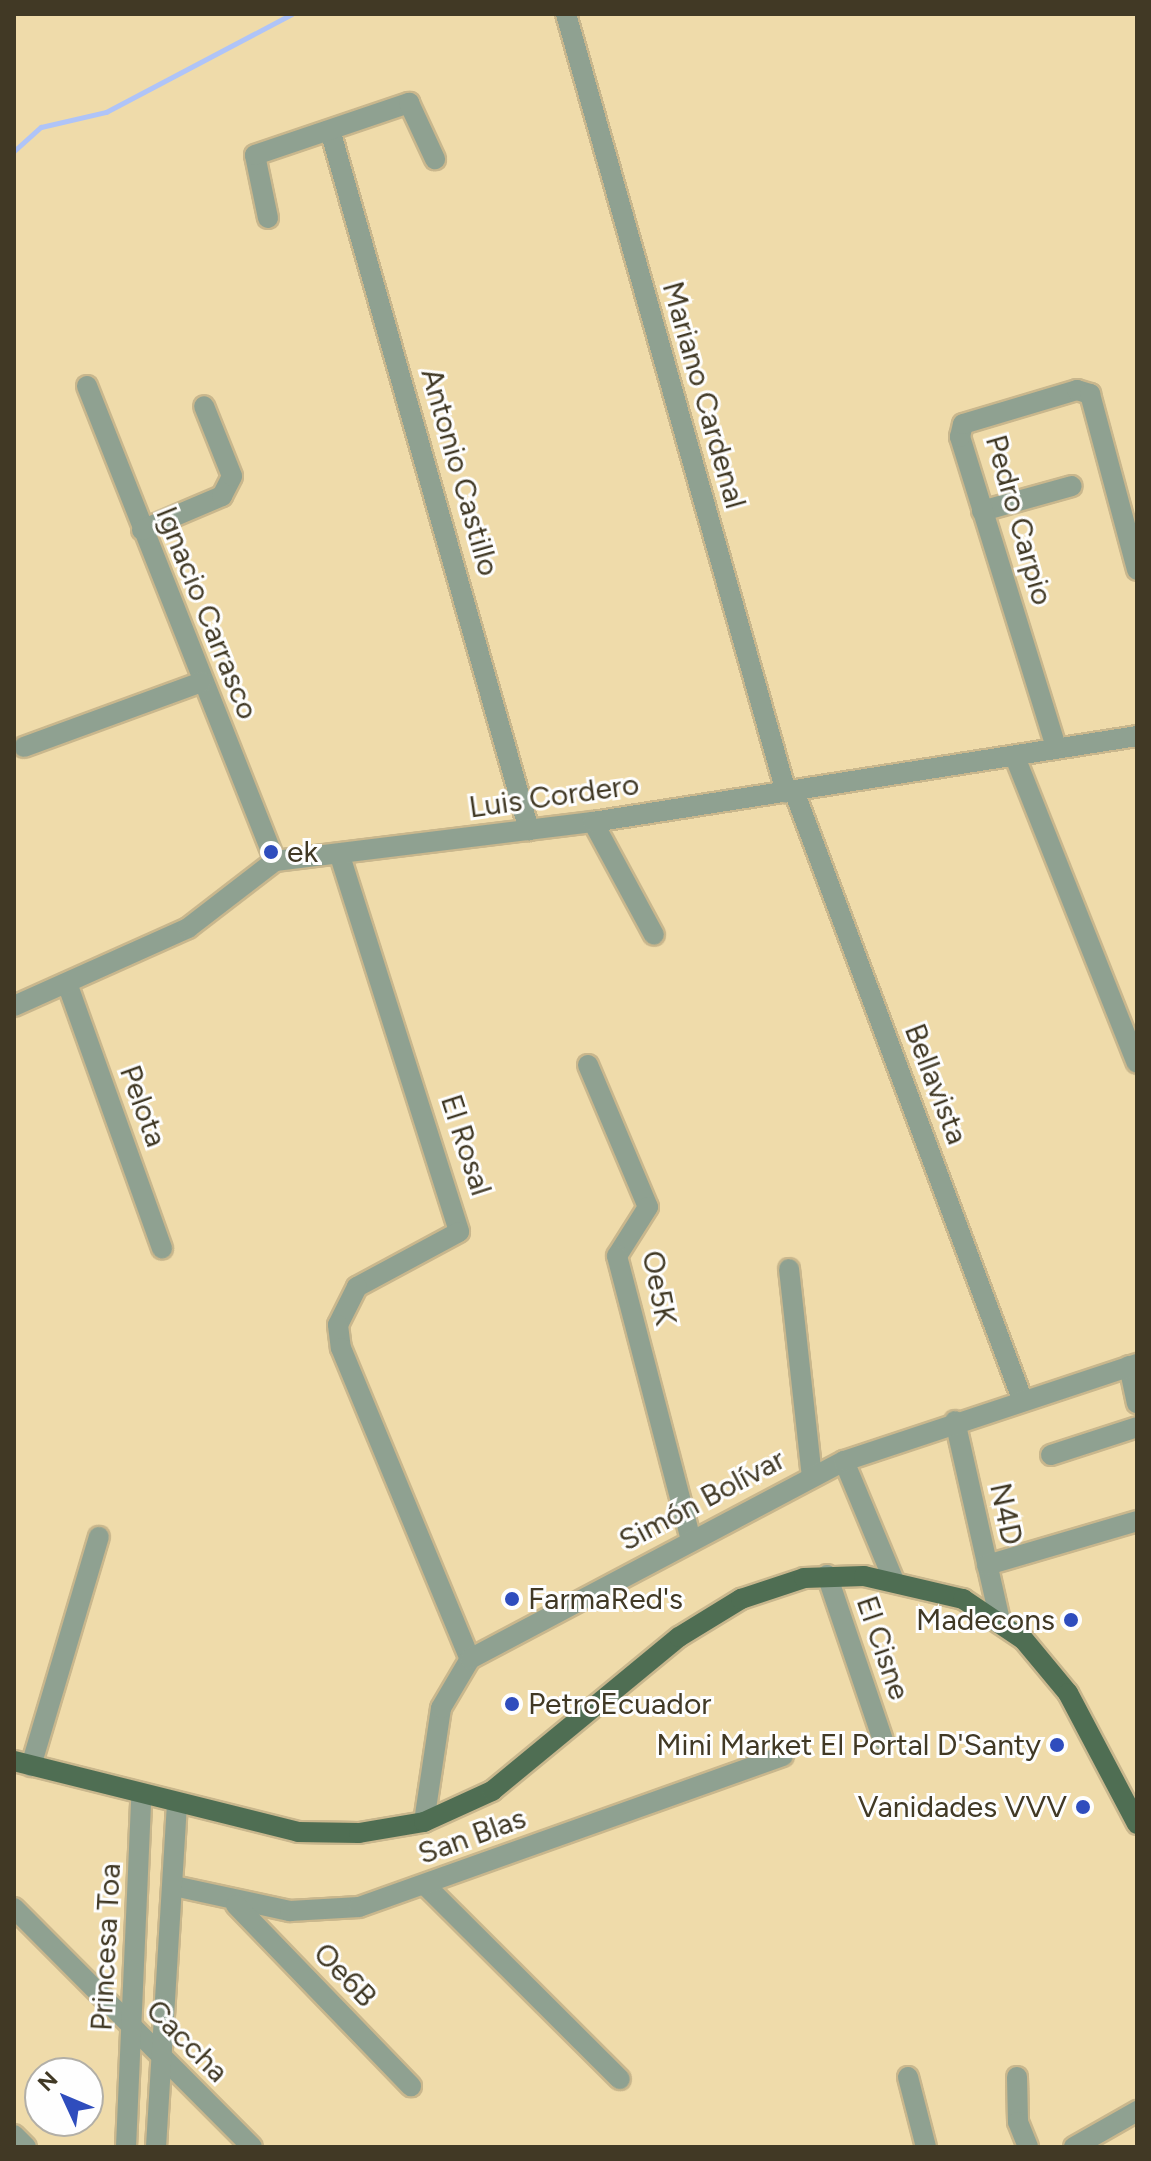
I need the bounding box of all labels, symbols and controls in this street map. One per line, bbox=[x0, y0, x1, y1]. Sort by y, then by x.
street label: Mariano Cardenal bbox=[654, 277, 754, 513]
street label: Antonio Castillo bbox=[413, 364, 507, 580]
street label: Pedro Carpio bbox=[978, 431, 1060, 609]
street label: Ignacio Carrasco bbox=[148, 502, 266, 724]
street label: Luis Cordero bbox=[467, 766, 641, 826]
place label: ek bbox=[287, 834, 318, 870]
marker: ek bbox=[262, 843, 280, 861]
street label: Bellavista bbox=[897, 1019, 975, 1149]
street label: Pelota bbox=[112, 1060, 174, 1152]
street label: El Rosal bbox=[433, 1090, 499, 1200]
street label: Oe5K bbox=[634, 1248, 684, 1328]
street label: Simón Bolívar bbox=[613, 1441, 791, 1559]
street label: N4D bbox=[982, 1480, 1030, 1548]
place label: FarmaRed's bbox=[528, 1581, 683, 1617]
marker: FarmaRed's bbox=[503, 1590, 521, 1608]
street label: El Cisne bbox=[848, 1591, 918, 1705]
place label: Madecons bbox=[916, 1602, 1055, 1638]
marker: Madecons bbox=[1062, 1611, 1080, 1629]
place label: PetroEcuador bbox=[528, 1686, 711, 1722]
marker: PetroEcuador bbox=[503, 1695, 521, 1713]
place label: Mini Market El Portal D'Santy bbox=[656, 1727, 1041, 1763]
marker: Mini Market El Portal D'Santy bbox=[1048, 1736, 1066, 1754]
place label: Vanidades VVV bbox=[858, 1789, 1067, 1825]
marker: Vanidades VVV bbox=[1074, 1798, 1092, 1816]
street label: San Blas bbox=[413, 1800, 531, 1872]
street label: Princesa Toa bbox=[84, 1862, 128, 2032]
street label: Oe6B bbox=[306, 1936, 384, 2014]
street label: Caccha bbox=[138, 1992, 236, 2090]
north arrow bbox=[24, 2057, 104, 2137]
text: N bbox=[32, 2066, 63, 2097]

